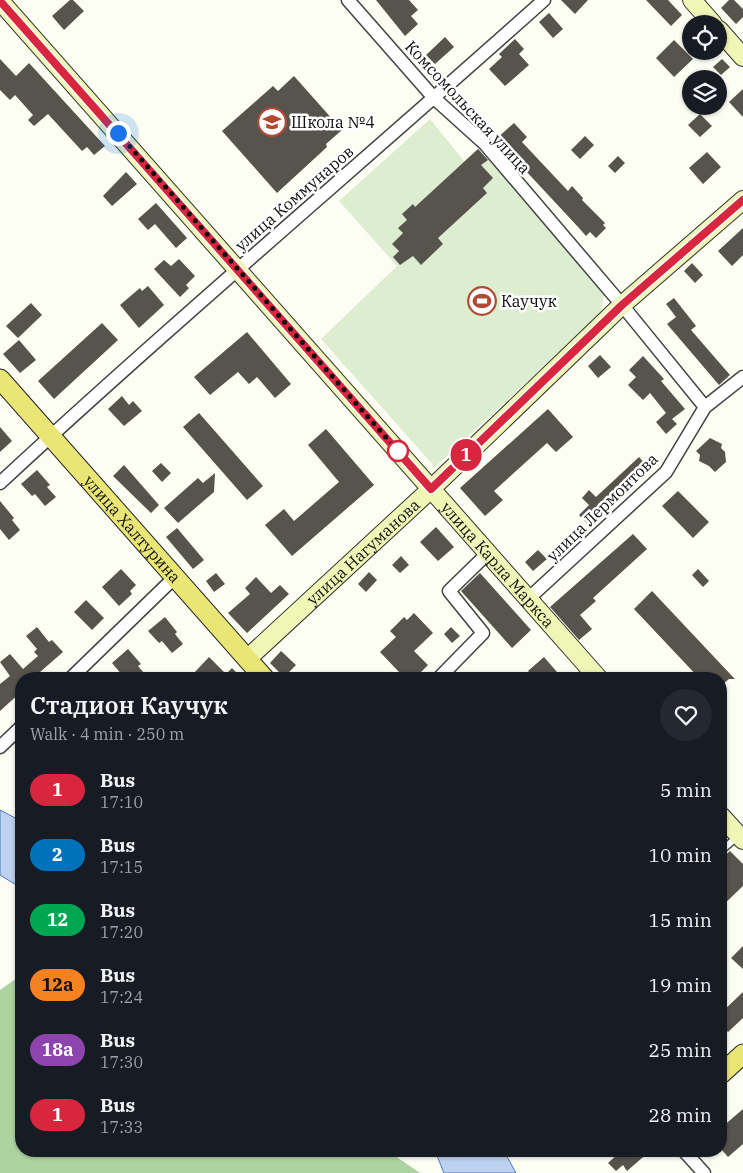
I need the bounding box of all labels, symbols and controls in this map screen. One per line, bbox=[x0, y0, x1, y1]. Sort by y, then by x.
map controls bbox=[682, 15, 727, 115]
button: locate bbox=[682, 15, 727, 60]
street label: Комсомольская улица bbox=[401, 36, 535, 178]
button: layers bbox=[682, 70, 727, 115]
school or university icon: Школа №4 bbox=[257, 107, 287, 137]
place label: Школа №4 bbox=[291, 112, 375, 132]
your location bbox=[106, 121, 131, 146]
street label: улица Коммунаров bbox=[231, 141, 357, 255]
sports icon: Каучук bbox=[467, 286, 497, 316]
place label: Каучук bbox=[501, 291, 558, 311]
line badge: 1 bbox=[450, 439, 482, 471]
unlabelled marker bbox=[387, 440, 409, 462]
text: 1 bbox=[461, 443, 471, 466]
street label: улица Лермонтова bbox=[542, 449, 662, 565]
street label: улица Халтурина bbox=[80, 471, 185, 587]
street label: улица Нагуманова bbox=[302, 494, 424, 609]
street label: улица Карла Маркса bbox=[437, 498, 559, 632]
text: Стадион Каучук bbox=[30, 689, 228, 721]
button: heart bbox=[660, 689, 712, 741]
text: Walk · 4 min · 250 m bbox=[30, 724, 184, 744]
text: Bus bbox=[100, 768, 135, 792]
text: 1 bbox=[52, 778, 63, 801]
text: 5 min bbox=[660, 778, 712, 802]
text: 17:10 bbox=[100, 792, 143, 812]
text: Bus bbox=[100, 833, 135, 857]
text: 2 bbox=[52, 843, 63, 866]
text: 10 min bbox=[649, 843, 712, 867]
text: 17:15 bbox=[100, 857, 143, 877]
text: Bus bbox=[100, 898, 135, 922]
text: 12 bbox=[47, 908, 68, 931]
text: 15 min bbox=[649, 908, 712, 932]
text: 17:20 bbox=[100, 922, 143, 942]
text: Bus bbox=[100, 963, 135, 987]
text: 12а bbox=[42, 973, 73, 996]
text: 19 min bbox=[649, 973, 712, 997]
text: 17:24 bbox=[100, 987, 143, 1007]
text: Bus bbox=[100, 1028, 135, 1052]
text: 18а bbox=[42, 1038, 73, 1061]
text: 25 min bbox=[649, 1038, 712, 1062]
text: 17:30 bbox=[100, 1052, 143, 1072]
text: Bus bbox=[100, 1093, 135, 1117]
text: 1 bbox=[52, 1103, 63, 1126]
text: 28 min bbox=[649, 1103, 712, 1127]
text: 17:33 bbox=[100, 1117, 143, 1137]

